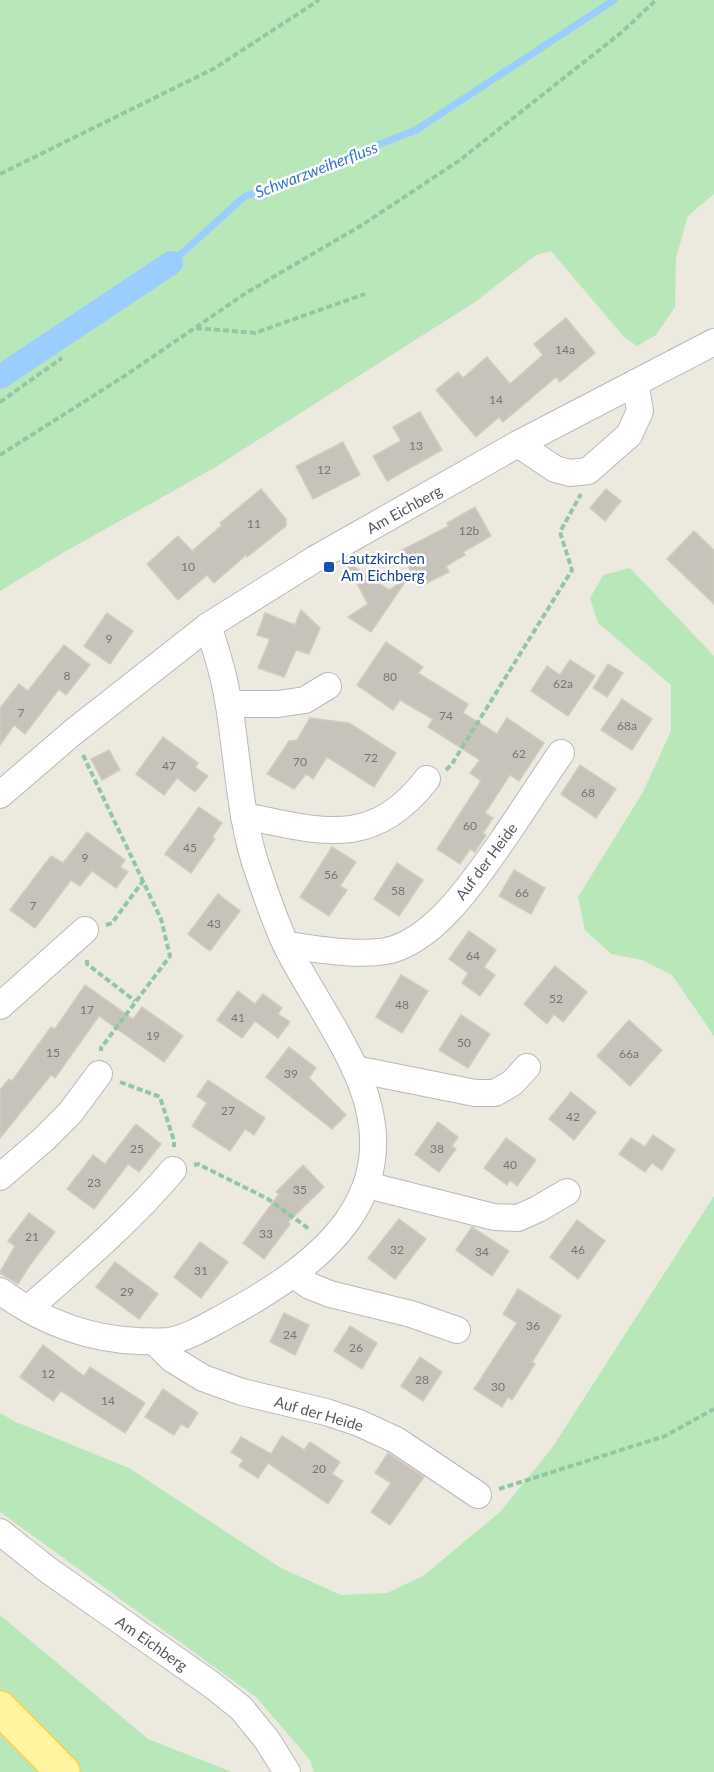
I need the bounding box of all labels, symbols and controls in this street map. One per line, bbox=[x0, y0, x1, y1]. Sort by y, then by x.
water label: Schwarzweiherfluss bbox=[252, 137, 381, 201]
house number: 14a bbox=[555, 342, 575, 357]
house number: 14 bbox=[489, 392, 503, 407]
house number: 13 bbox=[409, 438, 423, 453]
house number: 12 bbox=[317, 462, 331, 477]
street label: Am Eichberg bbox=[363, 481, 445, 537]
house number: 11 bbox=[247, 516, 261, 531]
house number: 12b bbox=[459, 523, 480, 538]
place label: Lautzkirchen Am Eichberg bbox=[341, 549, 425, 584]
house number: 10 bbox=[181, 559, 195, 574]
marker: Lautzkirchen Am Eichberg bbox=[322, 560, 336, 574]
house number: 9 bbox=[106, 631, 113, 646]
house number: 8 bbox=[64, 668, 71, 683]
house number: 80 bbox=[383, 669, 397, 684]
house number: 62a bbox=[553, 676, 573, 691]
house number: 7 bbox=[18, 705, 25, 720]
house number: 74 bbox=[439, 708, 453, 723]
house number: 68a bbox=[617, 718, 637, 733]
house number: 62 bbox=[512, 746, 526, 761]
house number: 72 bbox=[364, 750, 378, 765]
house number: 70 bbox=[293, 754, 307, 769]
house number: 47 bbox=[162, 758, 176, 773]
house number: 68 bbox=[581, 785, 595, 800]
house number: 60 bbox=[463, 818, 477, 833]
street label: Auf der Heide bbox=[451, 819, 521, 903]
house number: 45 bbox=[183, 840, 197, 855]
house number: 9 bbox=[82, 850, 89, 865]
house number: 56 bbox=[324, 867, 338, 882]
house number: 58 bbox=[391, 883, 405, 898]
house number: 66 bbox=[515, 885, 529, 900]
house number: 7 bbox=[30, 898, 37, 913]
house number: 43 bbox=[207, 916, 221, 931]
house number: 64 bbox=[466, 948, 480, 963]
house number: 52 bbox=[549, 991, 563, 1006]
house number: 48 bbox=[395, 997, 409, 1012]
house number: 17 bbox=[80, 1002, 94, 1017]
house number: 41 bbox=[231, 1010, 245, 1025]
house number: 19 bbox=[146, 1028, 160, 1043]
house number: 50 bbox=[457, 1035, 471, 1050]
house number: 15 bbox=[46, 1045, 60, 1060]
house number: 66a bbox=[619, 1046, 639, 1061]
house number: 39 bbox=[284, 1066, 298, 1081]
house number: 27 bbox=[221, 1103, 235, 1118]
house number: 42 bbox=[566, 1109, 580, 1124]
house number: 25 bbox=[130, 1141, 144, 1156]
house number: 38 bbox=[430, 1141, 444, 1156]
house number: 40 bbox=[503, 1157, 517, 1172]
house number: 23 bbox=[87, 1175, 101, 1190]
house number: 35 bbox=[293, 1182, 307, 1197]
house number: 33 bbox=[259, 1226, 273, 1241]
house number: 21 bbox=[25, 1229, 39, 1244]
house number: 32 bbox=[390, 1242, 404, 1257]
house number: 46 bbox=[571, 1242, 585, 1257]
house number: 34 bbox=[475, 1244, 489, 1259]
house number: 31 bbox=[194, 1263, 208, 1278]
house number: 29 bbox=[120, 1284, 134, 1299]
house number: 36 bbox=[526, 1318, 540, 1333]
house number: 24 bbox=[283, 1327, 297, 1342]
house number: 26 bbox=[349, 1340, 363, 1355]
house number: 12 bbox=[41, 1366, 55, 1381]
house number: 28 bbox=[415, 1372, 429, 1387]
house number: 30 bbox=[491, 1379, 505, 1394]
street label: Auf der Heide bbox=[273, 1392, 366, 1434]
house number: 14 bbox=[101, 1393, 115, 1408]
house number: 20 bbox=[312, 1461, 326, 1476]
street label: Am Eichberg bbox=[113, 1612, 192, 1674]

